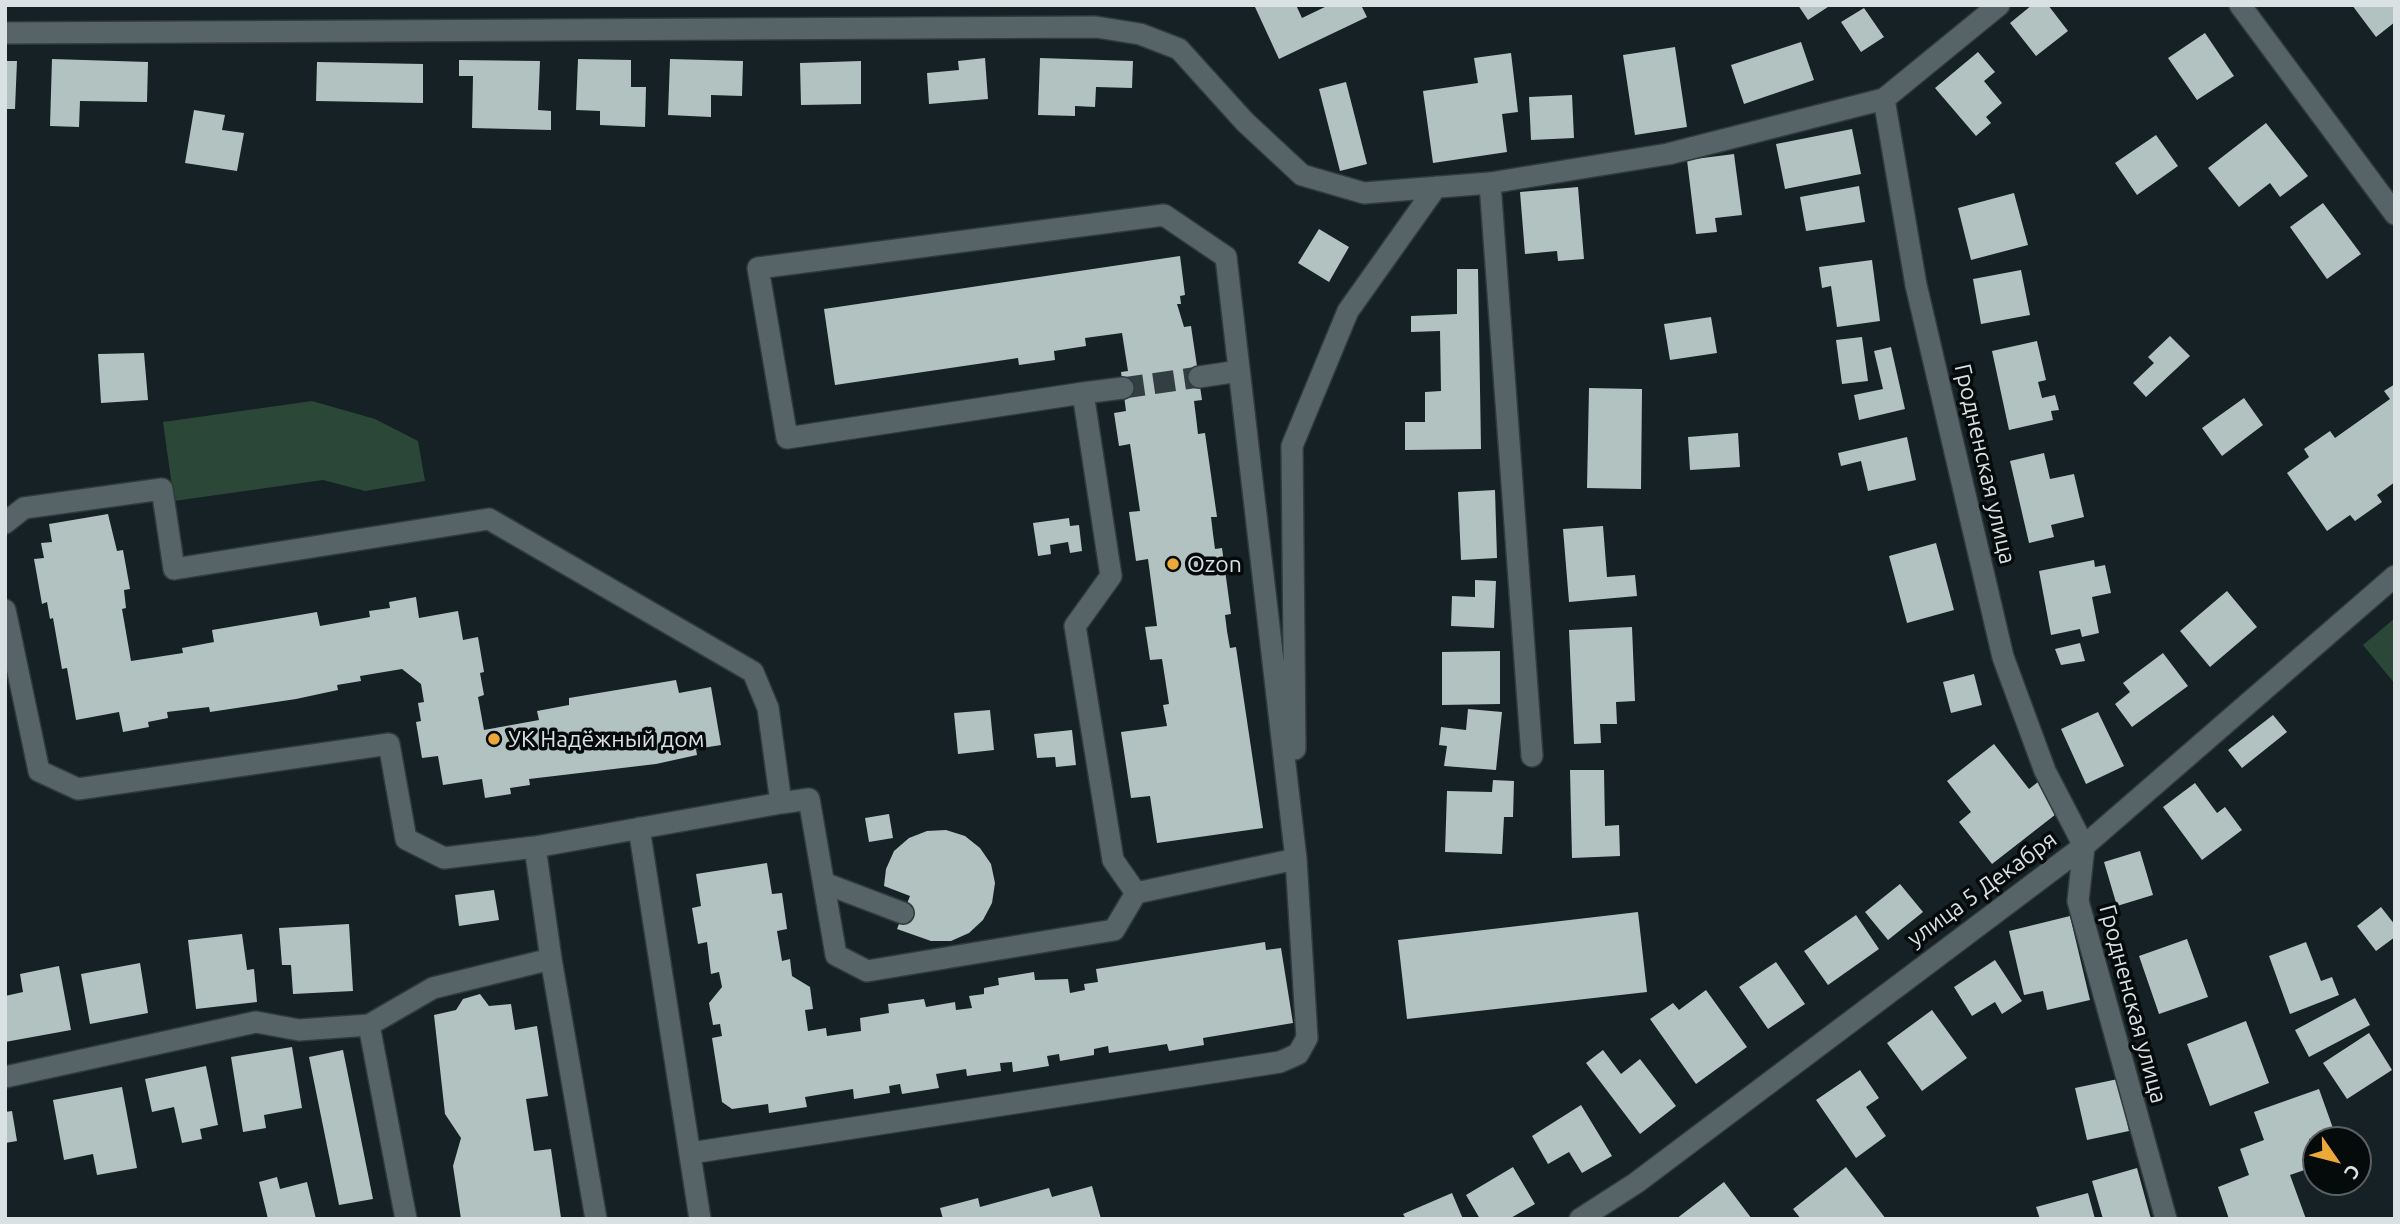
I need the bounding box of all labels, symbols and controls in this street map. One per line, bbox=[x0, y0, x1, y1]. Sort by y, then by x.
street label: Гродненская улица bbox=[1949, 361, 2021, 567]
place label: Ozon bbox=[1187, 550, 1242, 578]
marker: Ozon bbox=[1165, 556, 1181, 572]
place label: УК Надёжный дом bbox=[508, 725, 704, 753]
marker: УК Надёжный дом bbox=[486, 731, 502, 747]
street label: улица 5 Декабря bbox=[1902, 825, 2062, 953]
street label: Гродненская улица bbox=[2093, 902, 2173, 1106]
north arrow bbox=[2302, 1126, 2372, 1196]
text: С bbox=[2340, 1161, 2365, 1183]

